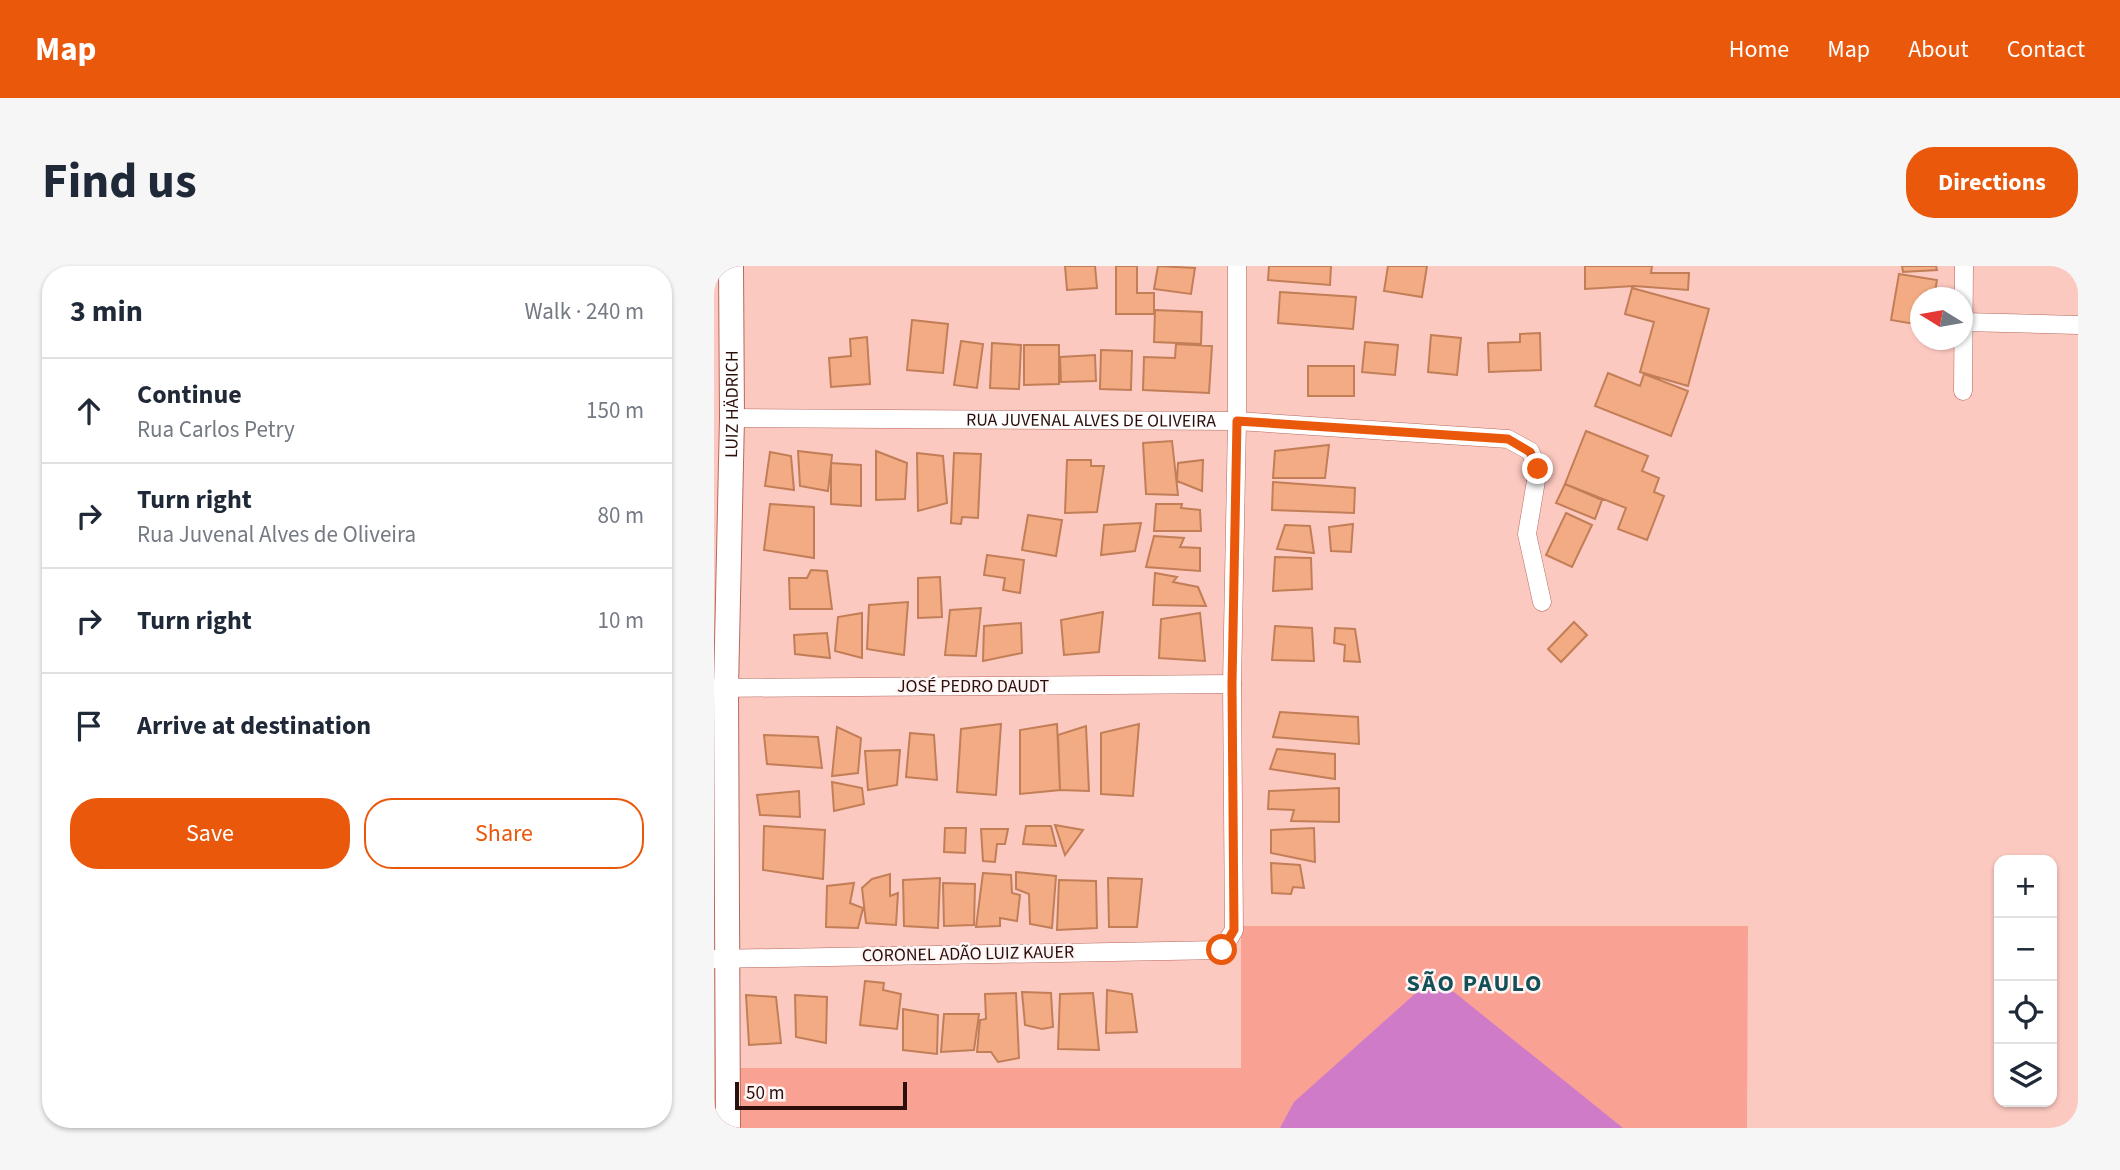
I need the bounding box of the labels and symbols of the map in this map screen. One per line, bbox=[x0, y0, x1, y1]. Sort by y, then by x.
north arrow bbox=[1910, 287, 1973, 350]
street label: LUIZ HÄDRICH bbox=[719, 350, 745, 458]
street label: RUA JUVENAL ALVES DE OLIVEIRA bbox=[966, 407, 1216, 433]
route end bbox=[1522, 453, 1553, 484]
street label: JOSÉ PEDRO DAUDT bbox=[897, 674, 1049, 699]
route start bbox=[1206, 934, 1237, 965]
street label: CORONEL ADÃO LUIZ KAUER bbox=[862, 940, 1074, 968]
district label: SÃO PAULO bbox=[1407, 966, 1543, 1001]
scale bar bbox=[735, 1079, 906, 1111]

